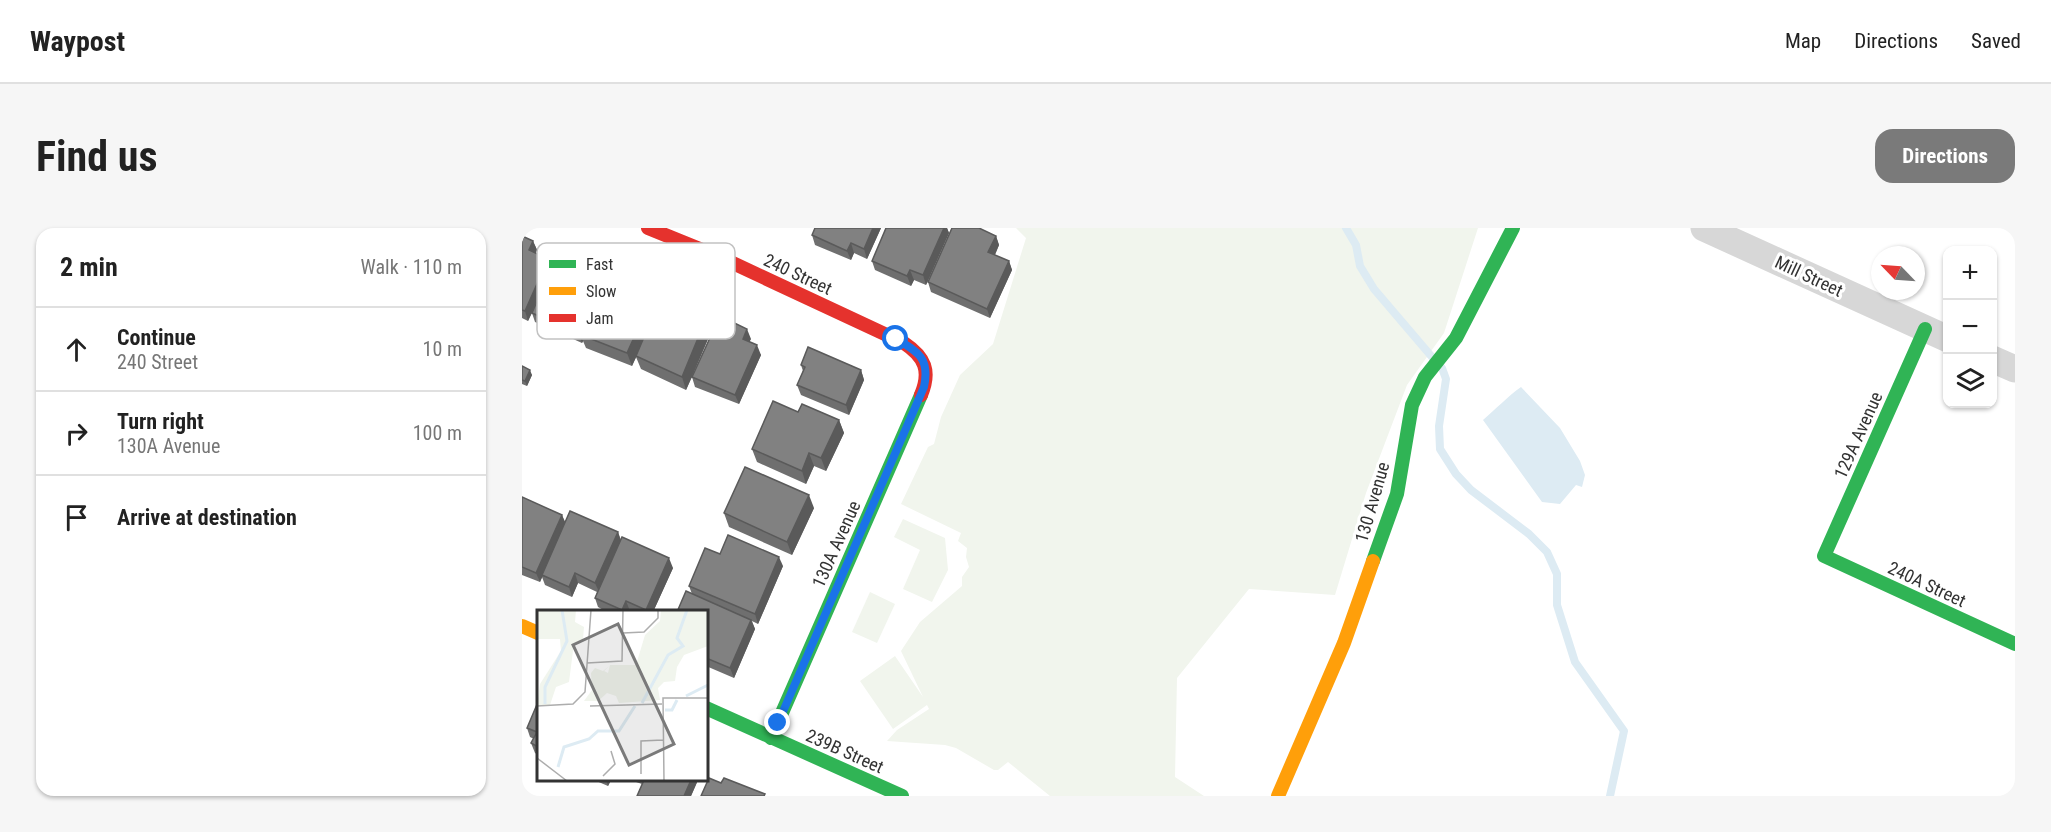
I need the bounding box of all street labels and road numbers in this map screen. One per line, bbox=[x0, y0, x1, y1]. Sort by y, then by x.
street label: 240 Street bbox=[760, 249, 836, 299]
street label: Mill Street bbox=[1772, 251, 1846, 301]
street label: 129A Avenue bbox=[1829, 388, 1887, 482]
street label: 130 Avenue bbox=[1351, 459, 1393, 545]
street label: 130A Avenue bbox=[807, 497, 865, 591]
street label: 240A Street bbox=[1885, 557, 1969, 611]
street label: 239B Street bbox=[803, 725, 887, 777]

